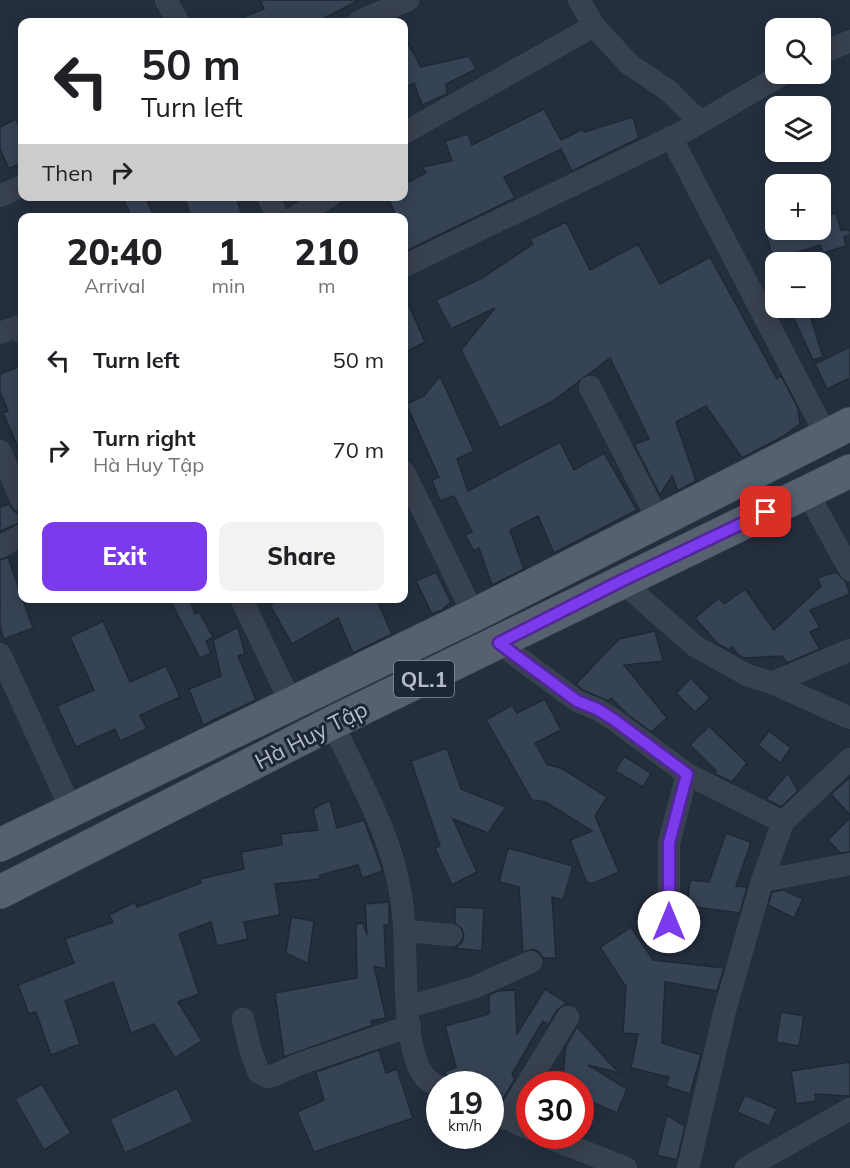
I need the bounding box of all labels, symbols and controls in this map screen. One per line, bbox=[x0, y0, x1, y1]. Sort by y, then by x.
map controls bbox=[765, 18, 831, 318]
button: search bbox=[765, 18, 831, 84]
text: 50 m bbox=[141, 38, 241, 91]
icon: left bbox=[42, 42, 120, 120]
text: Turn left bbox=[141, 90, 243, 124]
button: layers bbox=[765, 96, 831, 162]
icon: right bbox=[105, 156, 138, 189]
text: Then bbox=[42, 159, 93, 187]
button: + bbox=[765, 174, 831, 240]
text: 20:40 bbox=[67, 229, 163, 274]
text: 1 bbox=[218, 229, 239, 274]
text: 210 bbox=[294, 229, 359, 274]
button: − bbox=[765, 252, 831, 318]
text: Arrival bbox=[84, 273, 145, 298]
text: min bbox=[211, 273, 246, 298]
text: m bbox=[318, 273, 336, 298]
icon: left bbox=[42, 344, 75, 377]
text: Turn left bbox=[93, 346, 180, 374]
text: 50 m bbox=[333, 346, 384, 374]
text: Turn right bbox=[93, 424, 196, 452]
icon: right bbox=[42, 434, 75, 467]
text: 70 m bbox=[333, 436, 384, 464]
text: Hà Huy Tập bbox=[93, 452, 204, 477]
pin bbox=[740, 486, 791, 537]
icon: arrive bbox=[749, 495, 782, 528]
button: Exit bbox=[42, 522, 207, 591]
button: Share bbox=[219, 522, 384, 591]
road number: QL.1 bbox=[394, 661, 454, 697]
street label: Hà Huy Tập bbox=[250, 695, 372, 775]
position arrow bbox=[637, 890, 701, 954]
speed limit sign: 30 bbox=[516, 1071, 594, 1149]
text: 19 bbox=[447, 1084, 483, 1122]
text: km/h bbox=[448, 1116, 482, 1135]

